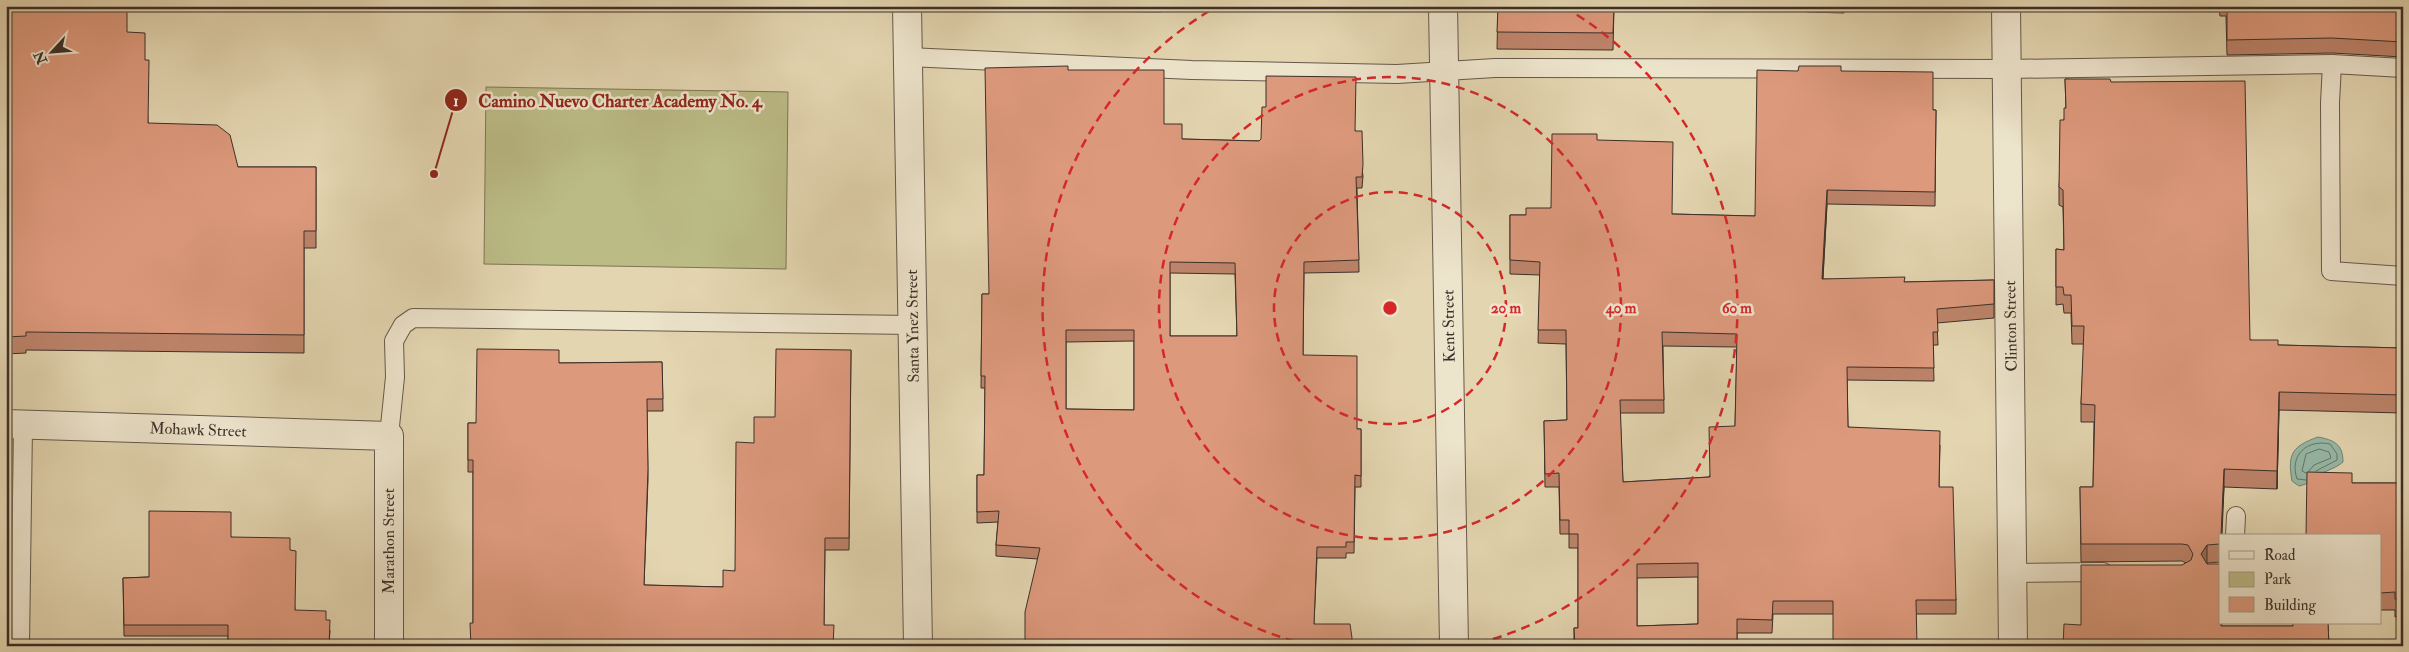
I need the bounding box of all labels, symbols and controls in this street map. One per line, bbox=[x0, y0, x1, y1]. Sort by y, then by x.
north arrow bbox=[28, 28, 78, 78]
text: N bbox=[30, 48, 52, 68]
callout: Camino Nuevo Charter Academy No. 4 bbox=[443, 84, 771, 117]
text: Camino Nuevo Charter Academy No. 4 bbox=[478, 90, 763, 113]
text: 1 bbox=[453, 92, 459, 111]
street label: Santa Ynez Street bbox=[902, 269, 924, 383]
street label: Clinton Street bbox=[2000, 280, 2022, 372]
street label: Kent Street bbox=[1438, 289, 1460, 363]
centre of rings bbox=[1381, 299, 1399, 317]
text: 20 m bbox=[1491, 299, 1521, 318]
text: 40 m bbox=[1605, 299, 1637, 318]
text: 60 m bbox=[1722, 299, 1752, 318]
street label: Mohawk Street bbox=[149, 418, 247, 442]
street label: Marathon Street bbox=[379, 488, 399, 594]
legend bbox=[2219, 534, 2382, 624]
text: Road bbox=[2264, 546, 2296, 565]
text: Park bbox=[2264, 570, 2291, 589]
text: Building bbox=[2264, 596, 2316, 615]

